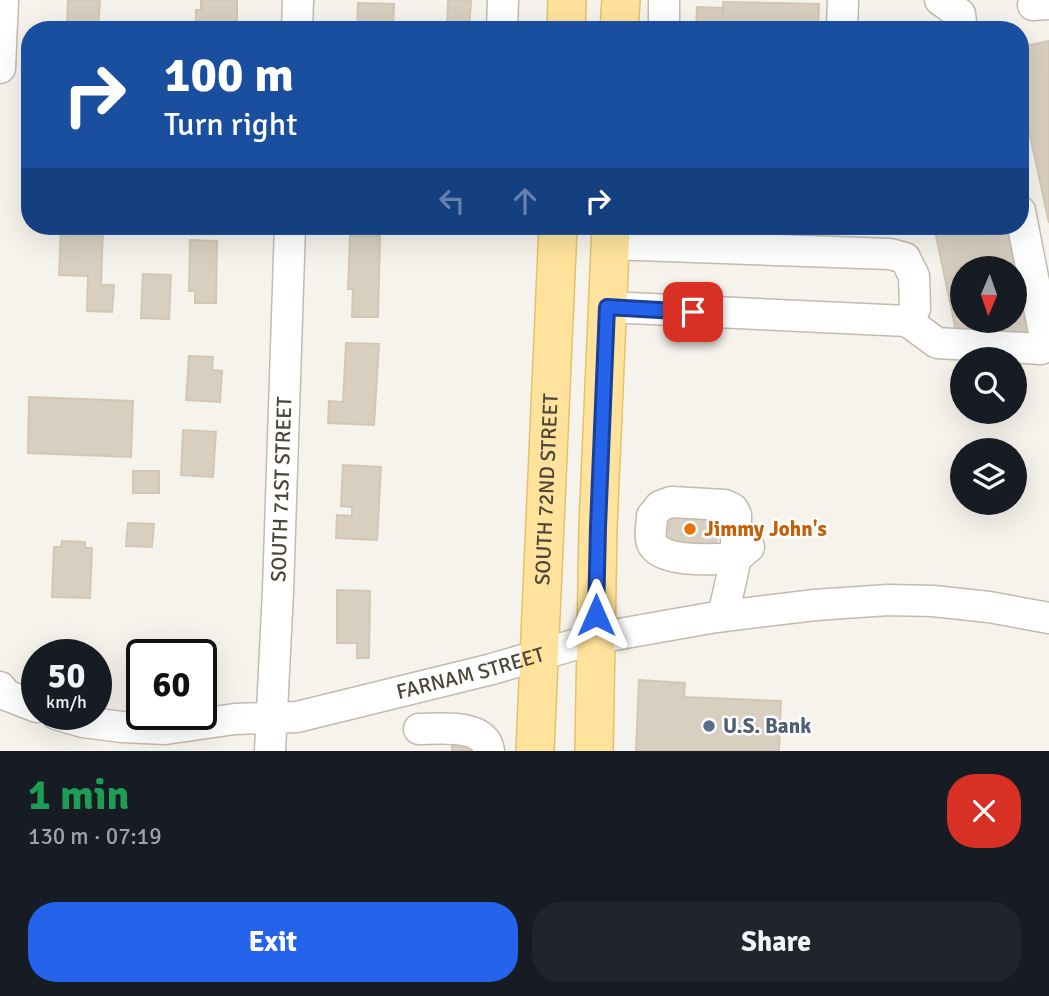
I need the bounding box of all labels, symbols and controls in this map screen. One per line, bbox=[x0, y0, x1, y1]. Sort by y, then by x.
text: 100 m bbox=[164, 45, 294, 105]
icon: right bbox=[49, 49, 140, 140]
text: Turn right bbox=[164, 105, 297, 144]
icon: left bbox=[433, 182, 471, 220]
icon: ahead bbox=[506, 182, 544, 220]
icon: right bbox=[579, 182, 617, 220]
north arrow bbox=[950, 256, 1027, 332]
map controls bbox=[950, 256, 1027, 515]
pin bbox=[663, 282, 723, 342]
icon: arrive bbox=[674, 293, 712, 331]
button: search bbox=[950, 347, 1027, 424]
street label: SOUTH 72ND STREET bbox=[529, 392, 564, 586]
street label: SOUTH 71ST STREET bbox=[265, 395, 297, 582]
button: layers bbox=[950, 438, 1027, 515]
place label: Jimmy John's bbox=[704, 516, 827, 542]
marker: Jimmy John's bbox=[682, 521, 698, 537]
position arrow bbox=[559, 578, 633, 652]
speed limit sign: 60 bbox=[126, 639, 217, 730]
street label: FARNAM STREET bbox=[394, 641, 548, 705]
text: 50 bbox=[48, 654, 85, 697]
text: km/h bbox=[46, 691, 87, 713]
place label: U.S. Bank bbox=[723, 713, 811, 739]
marker: U.S. Bank bbox=[701, 718, 717, 734]
text: 1 min bbox=[28, 770, 129, 821]
button: close bbox=[947, 774, 1021, 848]
text: 130 m · 07:19 bbox=[28, 822, 162, 851]
button: Exit bbox=[28, 902, 518, 982]
button: Share bbox=[532, 902, 1021, 982]

